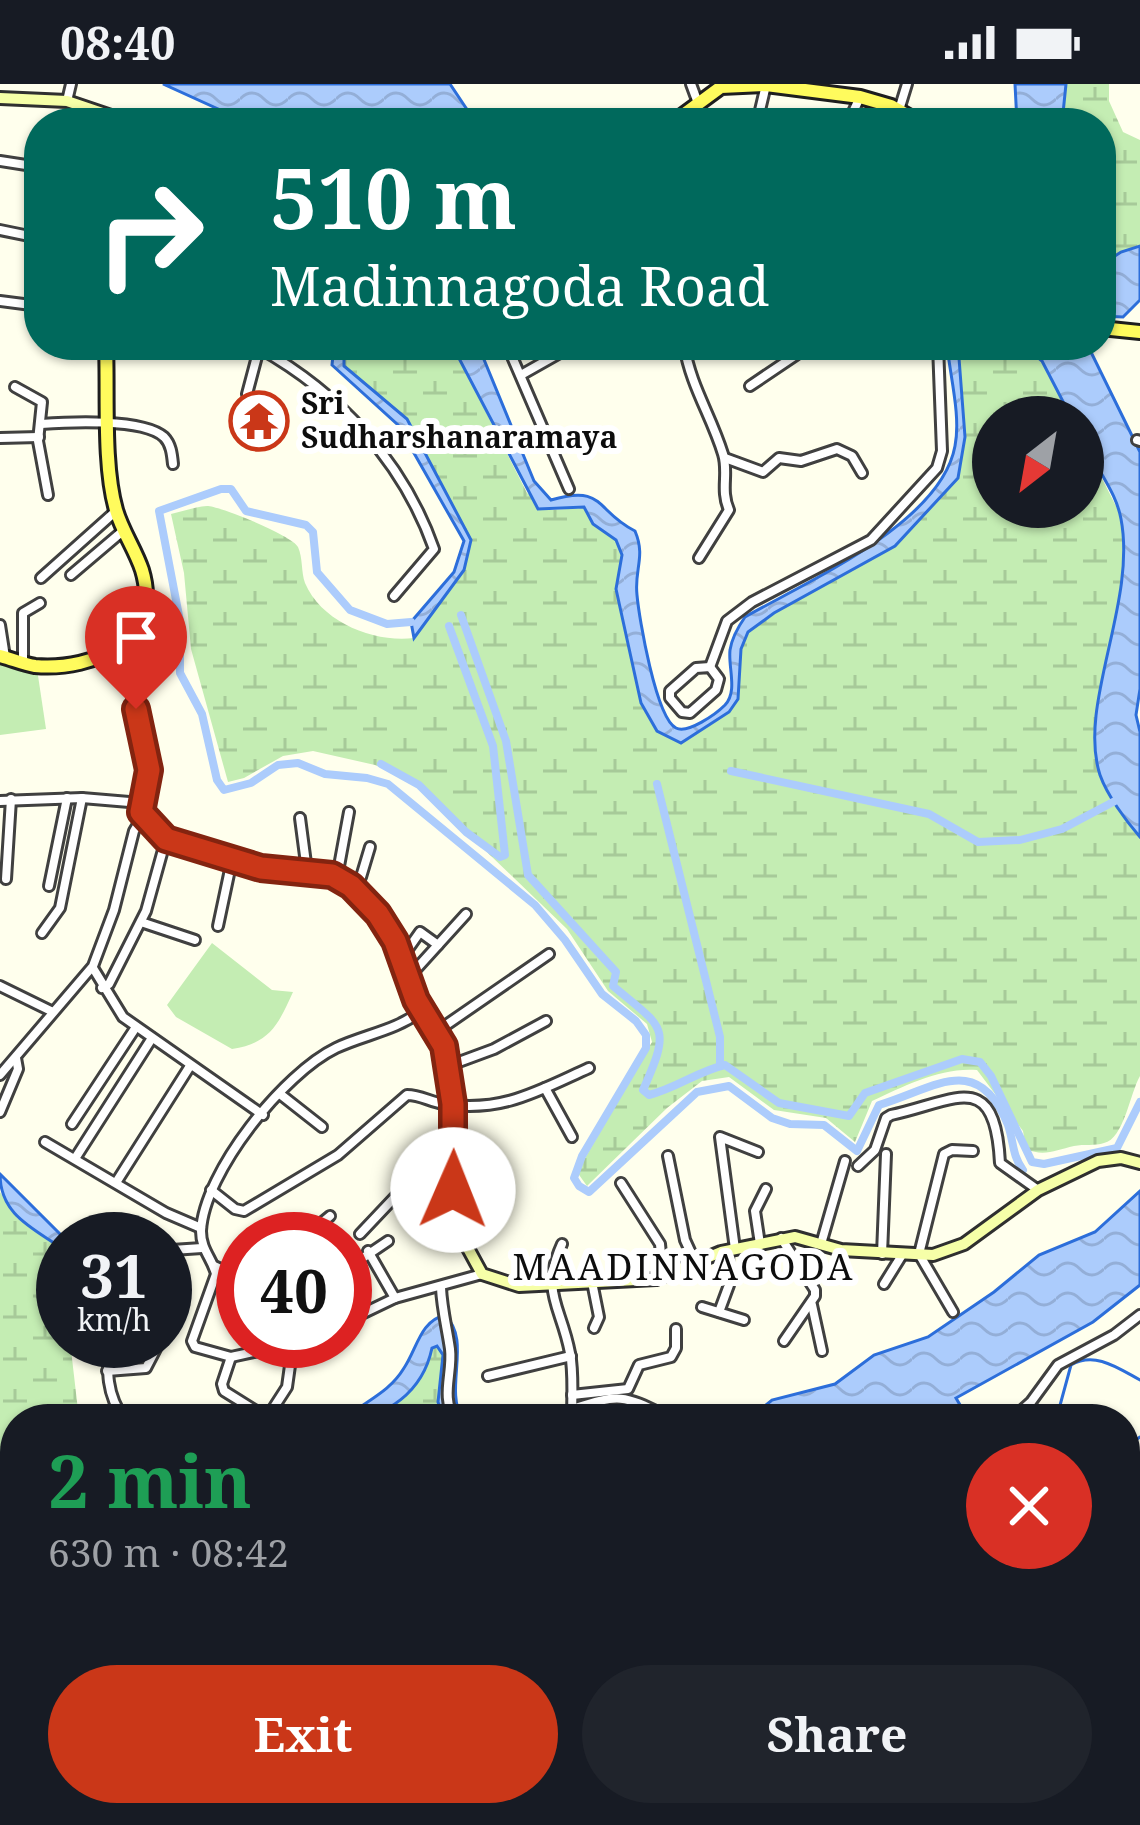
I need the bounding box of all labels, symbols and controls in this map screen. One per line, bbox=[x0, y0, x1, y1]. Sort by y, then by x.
text: 08:40 bbox=[60, 12, 175, 73]
text: 510 m bbox=[270, 139, 517, 254]
icon: right bbox=[72, 156, 228, 312]
text: Madinnagoda Road bbox=[270, 248, 770, 322]
place label: Sri Sudharshanaramaya bbox=[301, 382, 617, 457]
temple icon: Sri Sudharshanaramaya bbox=[228, 390, 290, 452]
north arrow bbox=[972, 396, 1104, 528]
map controls bbox=[972, 396, 1104, 528]
pin bbox=[85, 586, 187, 709]
icon: arrive bbox=[103, 604, 169, 670]
position arrow bbox=[390, 1127, 516, 1253]
speed limit sign: 40 bbox=[216, 1212, 372, 1368]
text: 31 bbox=[80, 1234, 148, 1316]
district label: MAADINNAGODA bbox=[513, 1242, 855, 1291]
text: km/h bbox=[77, 1299, 151, 1340]
text: 2 min bbox=[48, 1431, 252, 1529]
button: close bbox=[966, 1443, 1092, 1569]
text: 630 m · 08:42 bbox=[48, 1525, 289, 1578]
button: Exit bbox=[48, 1665, 558, 1803]
button: Share bbox=[582, 1665, 1092, 1803]

